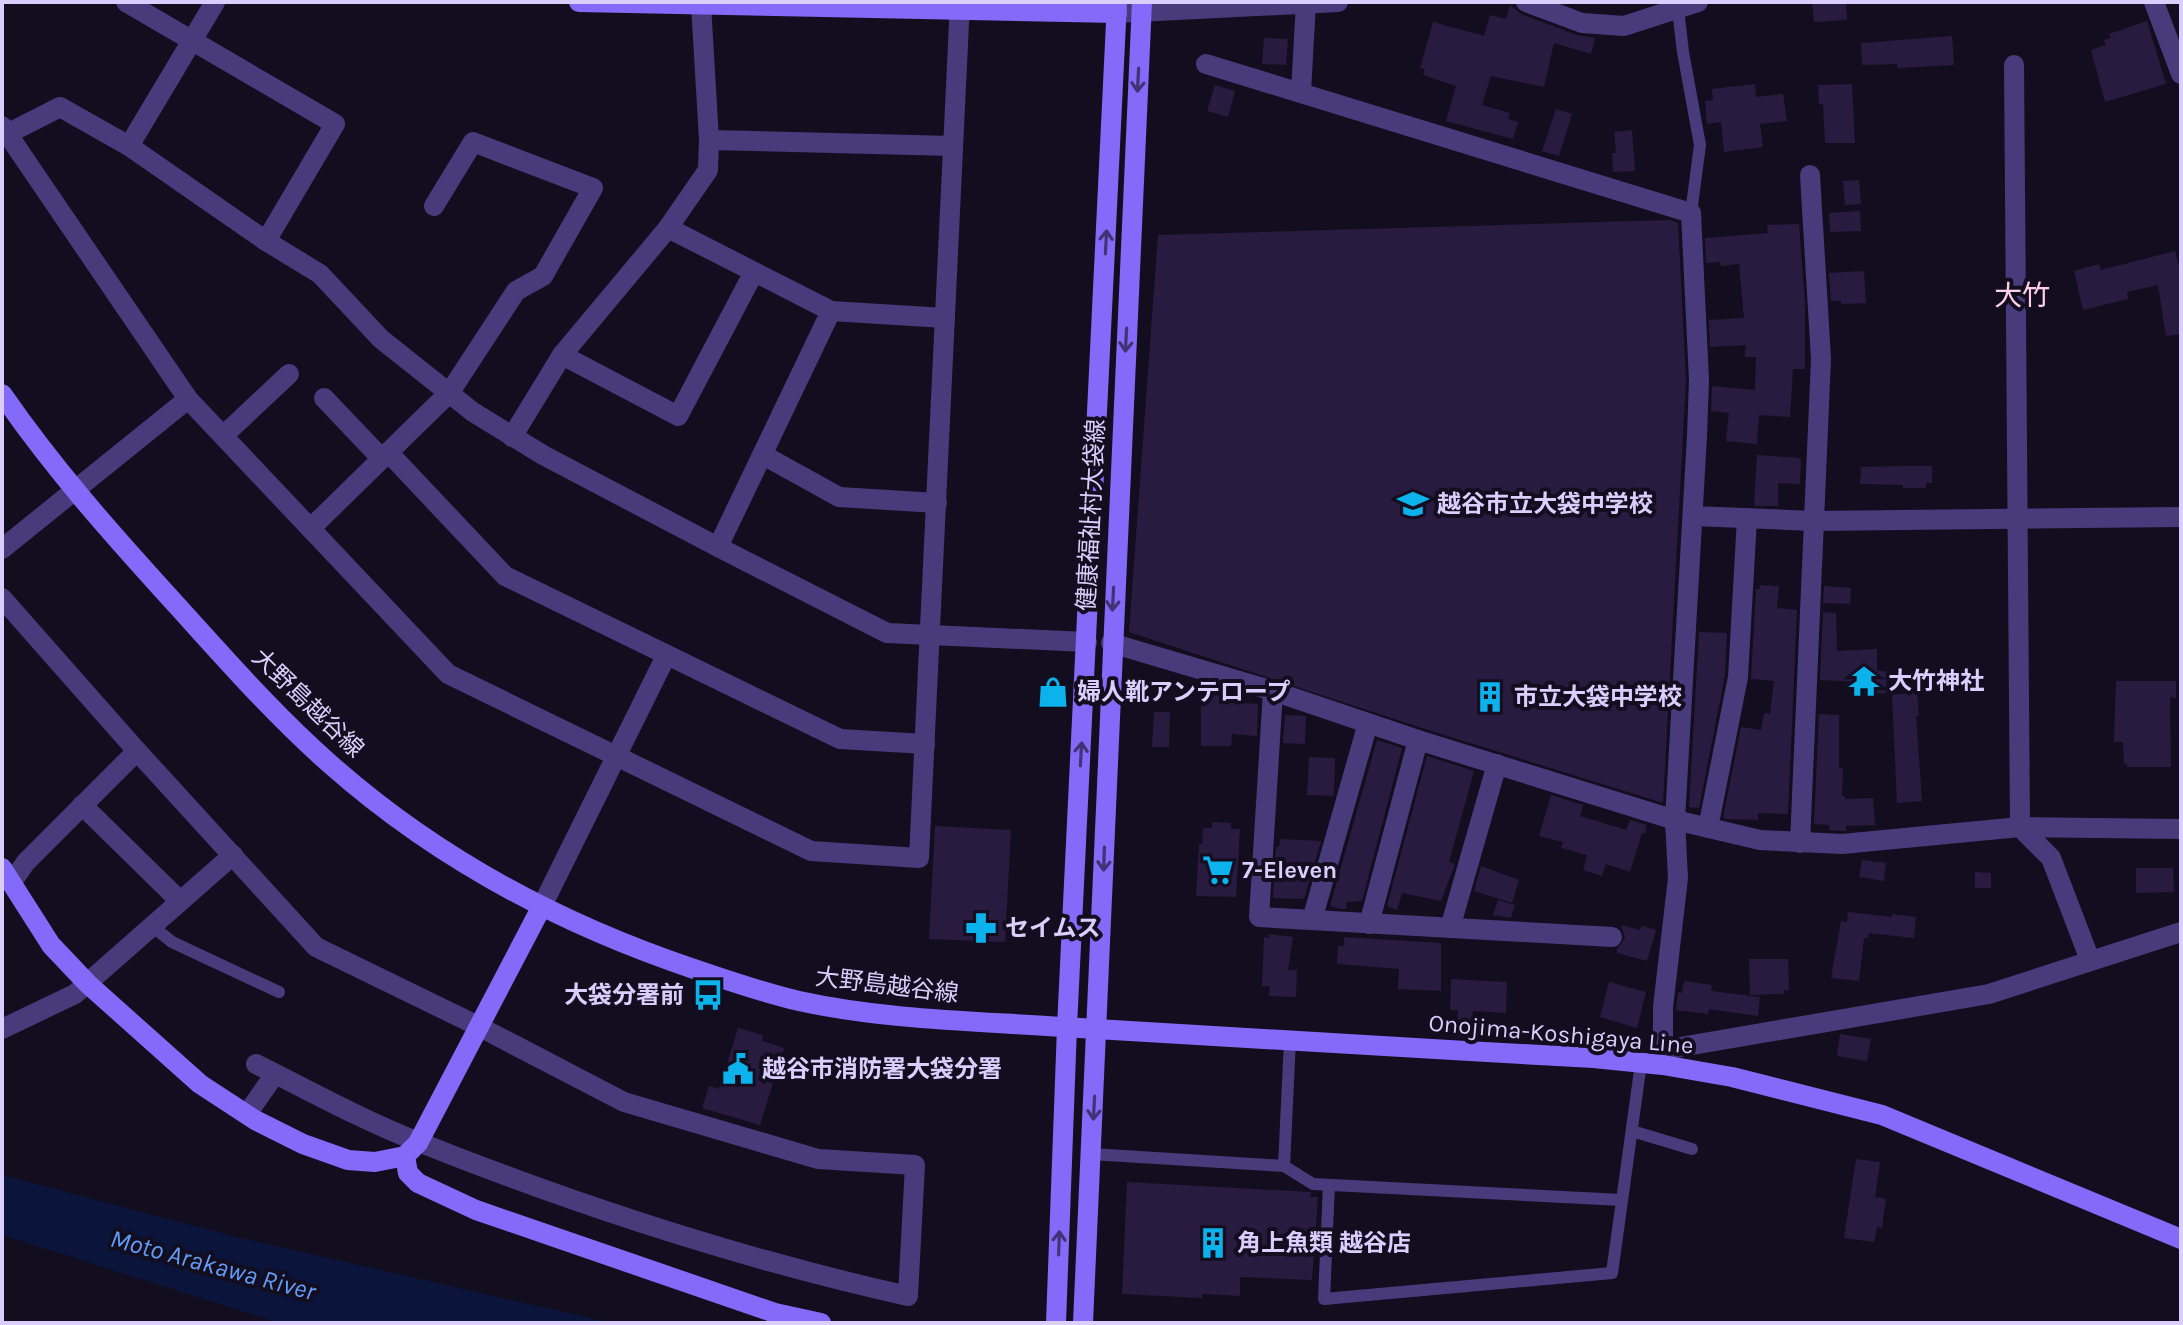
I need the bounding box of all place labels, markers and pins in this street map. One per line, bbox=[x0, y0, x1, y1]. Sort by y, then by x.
school or university icon: 越谷市立大袋中学校 bbox=[1396, 487, 1430, 521]
place label: 越谷市立大袋中学校 bbox=[1437, 490, 1653, 518]
temple icon: 大竹神社 bbox=[1847, 664, 1881, 698]
place label: 大竹神社 bbox=[1888, 667, 1984, 695]
shop icon: 婦人靴アンテロープ bbox=[1036, 675, 1070, 709]
place label: 婦人靴アンテロープ bbox=[1077, 678, 1291, 706]
building icon: 市立大袋中学校 bbox=[1473, 680, 1507, 714]
place label: 市立大袋中学校 bbox=[1514, 683, 1682, 711]
supermarket icon: 7-Eleven bbox=[1201, 853, 1235, 887]
place label: 7-Eleven bbox=[1242, 856, 1337, 884]
pharmacy icon: セイムス bbox=[964, 911, 998, 945]
place label: セイムス bbox=[1005, 914, 1101, 942]
bus stop icon: 大袋分署前 bbox=[691, 978, 725, 1012]
place label: 大袋分署前 bbox=[564, 981, 684, 1009]
public building icon: 越谷市消防署大袋分署 bbox=[721, 1052, 755, 1086]
place label: 越谷市消防署大袋分署 bbox=[762, 1055, 1002, 1083]
building icon: 角上魚類 越谷店 bbox=[1196, 1226, 1230, 1260]
place label: 角上魚類 越谷店 bbox=[1237, 1229, 1411, 1257]

